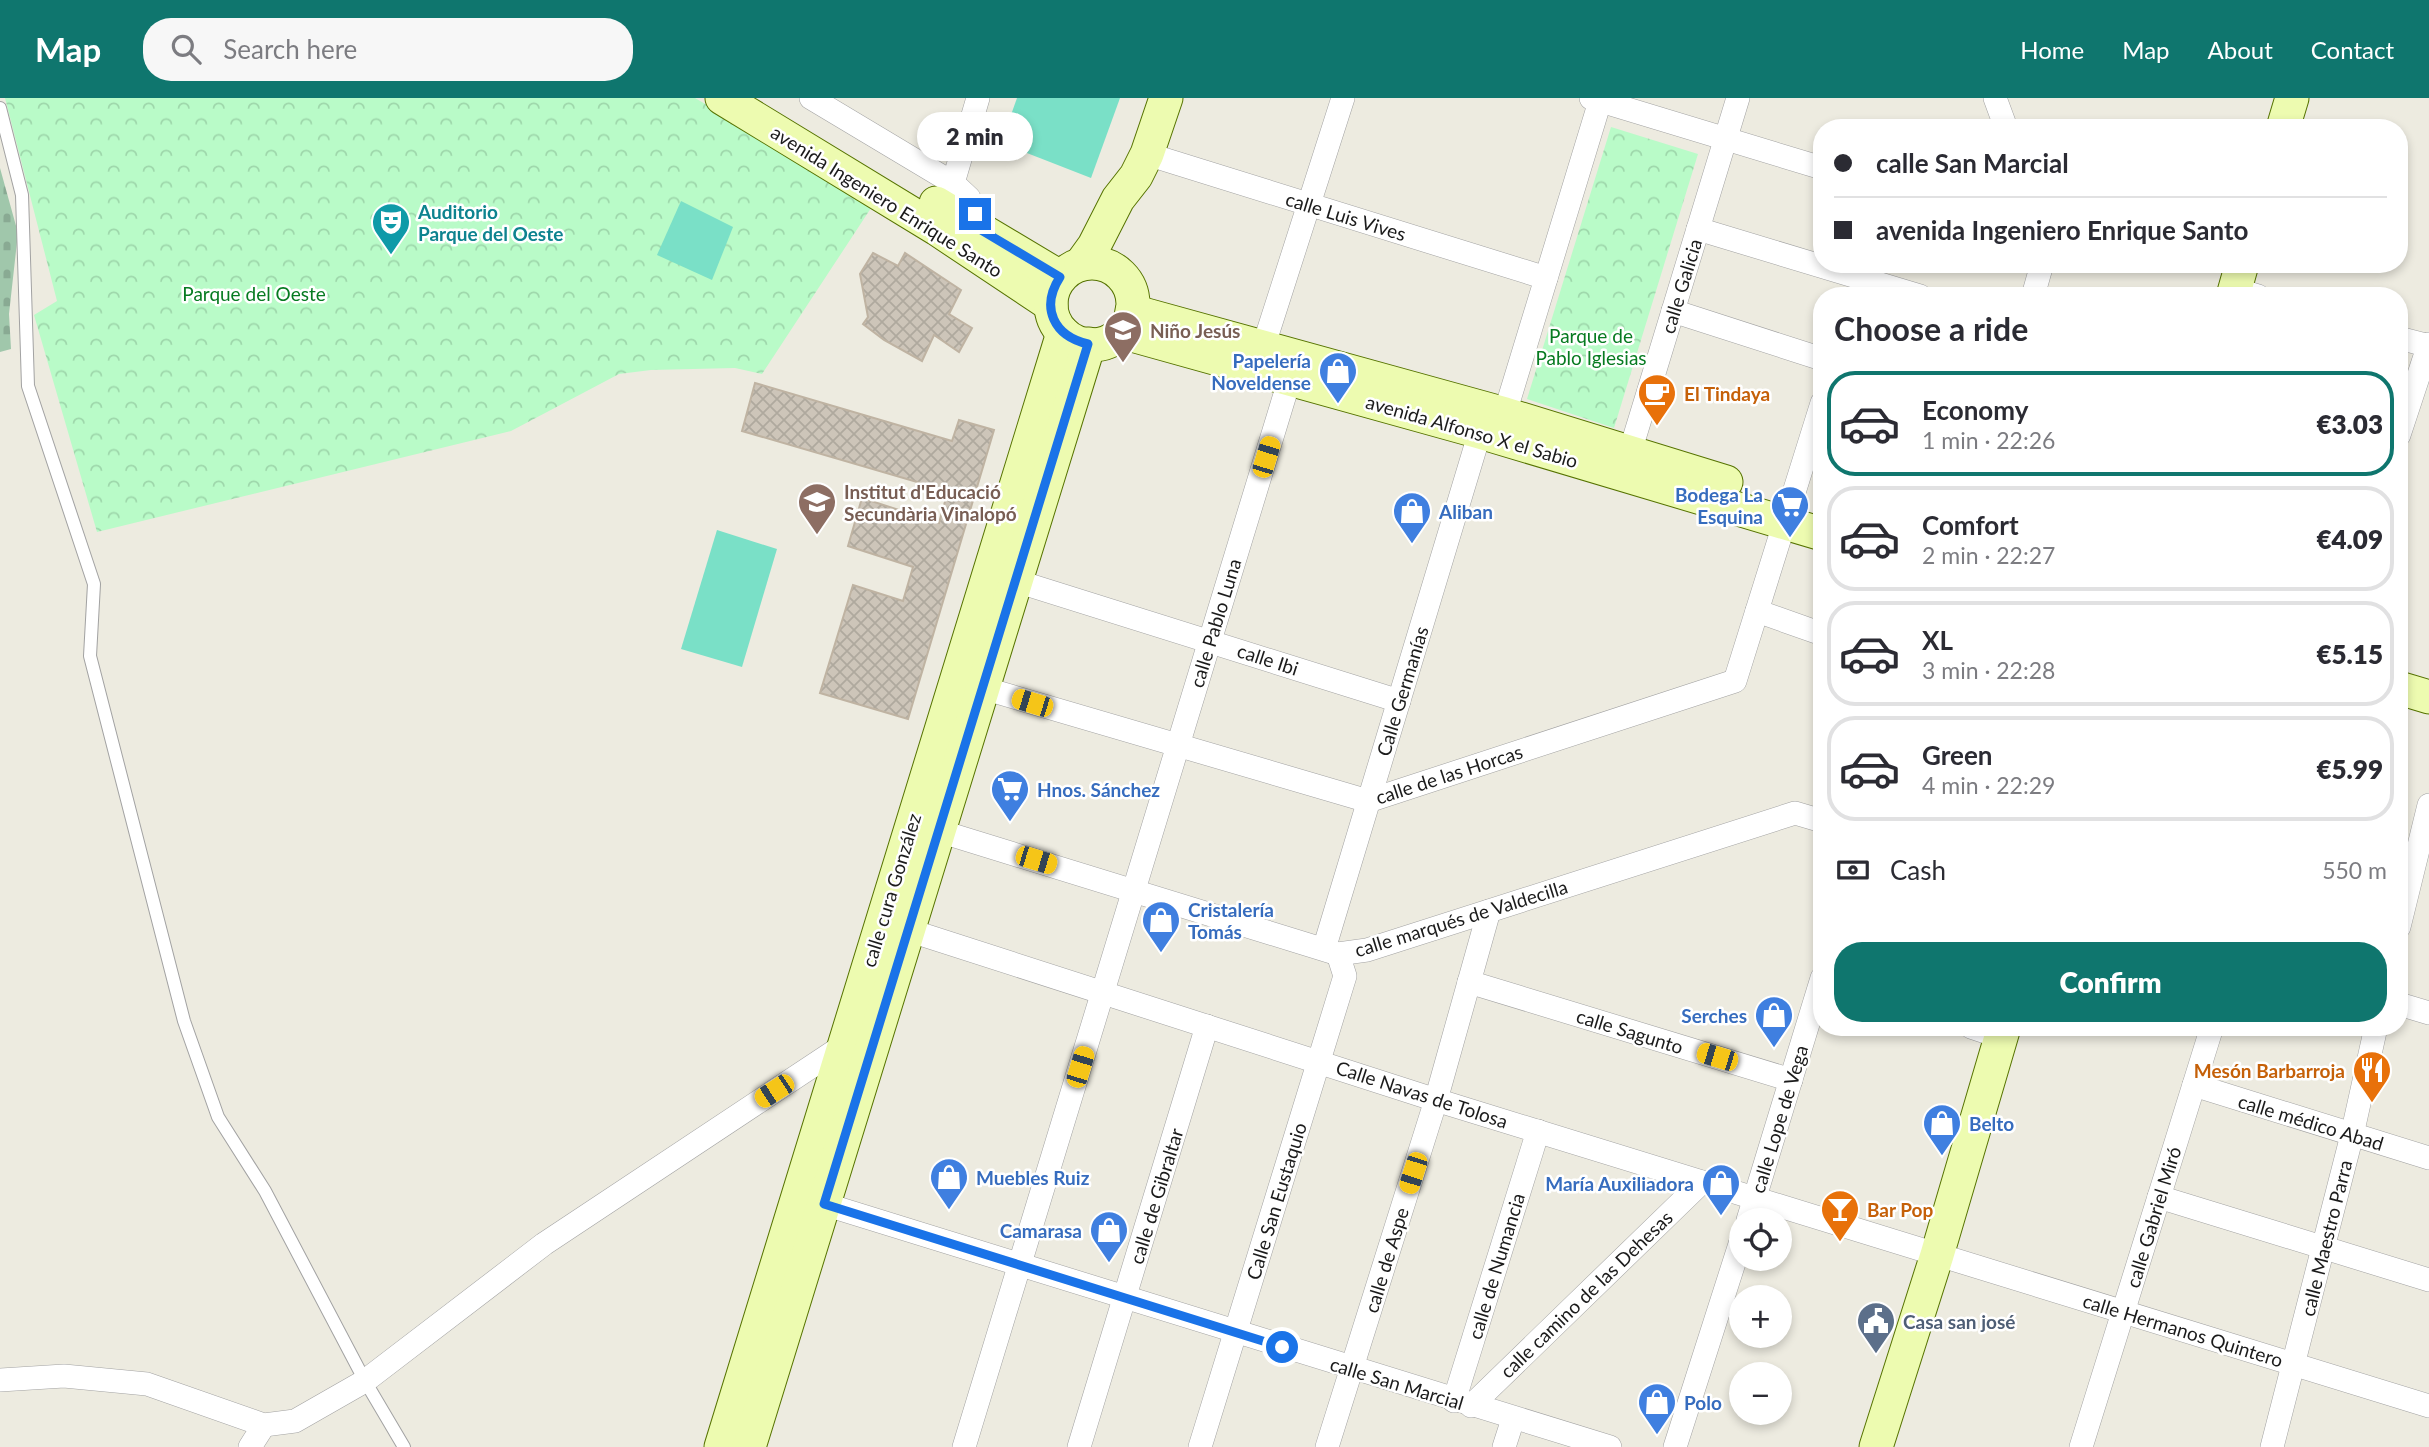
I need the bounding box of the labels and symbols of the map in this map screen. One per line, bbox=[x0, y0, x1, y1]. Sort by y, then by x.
callout: 2 min bbox=[917, 113, 1033, 162]
street label: avenida Ingeniero Enrique Santo bbox=[767, 120, 1007, 282]
street label: calle Luis Vives bbox=[1283, 187, 1409, 245]
route end bbox=[959, 198, 991, 230]
place label: Auditorio Parque del Oeste bbox=[417, 200, 563, 245]
theatre icon: Auditorio Parque del Oeste bbox=[370, 201, 412, 256]
street label: calle Galicia bbox=[1656, 236, 1706, 336]
park label: Parque del Oeste bbox=[182, 282, 326, 305]
school or university icon: Niño Jesús bbox=[1102, 309, 1144, 364]
place label: Niño Jesús bbox=[1150, 319, 1240, 342]
park label: Parque de Pablo Iglesias bbox=[1535, 324, 1647, 369]
place label: Papelería Noveldense bbox=[1211, 349, 1311, 394]
shop icon: Papelería Noveldense bbox=[1317, 350, 1359, 405]
cafe icon: El Tindaya bbox=[1636, 372, 1678, 427]
place label: El Tindaya bbox=[1684, 382, 1770, 405]
street label: avenida Alfonso X el Sabio bbox=[1363, 390, 1581, 472]
car bbox=[1250, 434, 1283, 480]
place label: Institut d'Educació Secundària Vinalopó bbox=[844, 480, 1017, 525]
school or university icon: Institut d'Educació Secundària Vinalopó bbox=[796, 481, 838, 536]
place label: Bodega La Esquina bbox=[1675, 483, 1763, 528]
supermarket icon: Bodega La Esquina bbox=[1769, 484, 1811, 539]
shop icon: Aliban bbox=[1391, 490, 1433, 545]
place label: Aliban bbox=[1438, 500, 1493, 523]
street label: calle Pablo Luna bbox=[1184, 556, 1246, 690]
street label: Calle Germanías bbox=[1371, 623, 1433, 759]
street label: calle Ibi bbox=[1235, 638, 1301, 680]
car bbox=[1009, 687, 1056, 719]
street label: calle de las Horcas bbox=[1373, 739, 1525, 809]
supermarket icon: Hnos. Sánchez bbox=[989, 768, 1031, 823]
place label: Hnos. Sánchez bbox=[1037, 778, 1160, 801]
street label: calle cura González bbox=[857, 810, 925, 970]
car bbox=[1013, 844, 1060, 876]
street label: calle marqués de Valdecilla bbox=[1352, 875, 1570, 961]
place label: Cristalería Tomás bbox=[1188, 898, 1274, 943]
shop icon: Cristalería Tomás bbox=[1140, 899, 1182, 954]
shop icon: Serches bbox=[1753, 994, 1795, 1049]
street label: calle Sagunto bbox=[1574, 1004, 1686, 1058]
place label: Serches bbox=[1681, 1004, 1747, 1027]
car bbox=[1694, 1041, 1741, 1073]
street label: calle Lope de Vega bbox=[1746, 1042, 1812, 1196]
car bbox=[1064, 1044, 1097, 1090]
restaurant icon: Mesón Barbarroja bbox=[2351, 1049, 2393, 1104]
street label: Calle Navas de Tolosa bbox=[1333, 1055, 1511, 1133]
place label: Mesón Barbarroja bbox=[2194, 1059, 2345, 1082]
car bbox=[751, 1071, 798, 1111]
street label: calle médico Abad bbox=[2236, 1089, 2386, 1155]
shop icon: Belto bbox=[1921, 1102, 1963, 1157]
place label: Belto bbox=[1969, 1112, 2014, 1135]
street label: Calle San Eustaquio bbox=[1241, 1120, 1311, 1282]
street label: calle de Gibraltar bbox=[1124, 1125, 1188, 1267]
street label: calle Gabriel Miró bbox=[2121, 1144, 2185, 1290]
car bbox=[1397, 1150, 1430, 1196]
shop icon: Muebles Ruiz bbox=[928, 1156, 970, 1211]
street label: calle Maestro Parra bbox=[2295, 1158, 2357, 1318]
shop icon: María Auxiliadora bbox=[1700, 1162, 1742, 1217]
place label: Muebles Ruiz bbox=[976, 1166, 1090, 1189]
place label: María Auxiliadora bbox=[1545, 1172, 1694, 1195]
bar icon: Bar Pop bbox=[1819, 1188, 1861, 1243]
street label: calle de Numancia bbox=[1463, 1190, 1529, 1342]
place label: Bar Pop bbox=[1867, 1198, 1934, 1221]
street label: calle de Aspe bbox=[1359, 1204, 1413, 1316]
street label: calle camino de las Dehesas bbox=[1495, 1206, 1677, 1382]
shop icon: Camarasa bbox=[1088, 1209, 1130, 1264]
place label: Camarasa bbox=[1000, 1219, 1082, 1242]
street label: calle Hermanos Quintero bbox=[2080, 1289, 2286, 1371]
public building icon: Casa san josé bbox=[1855, 1300, 1897, 1355]
place label: Casa san josé bbox=[1903, 1310, 2015, 1333]
route start bbox=[1266, 1331, 1298, 1363]
street label: calle San Marcial bbox=[1327, 1352, 1467, 1414]
shop icon: Polo bbox=[1636, 1381, 1678, 1436]
place label: Polo bbox=[1684, 1391, 1722, 1414]

